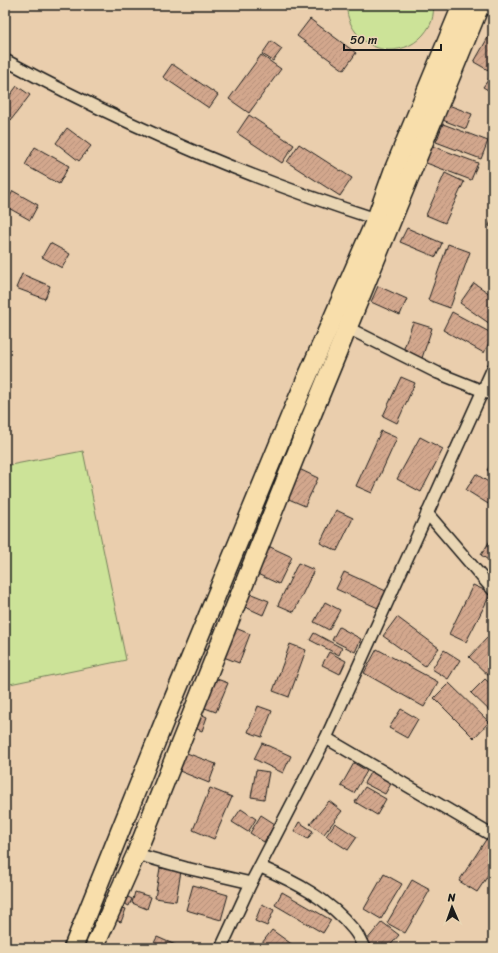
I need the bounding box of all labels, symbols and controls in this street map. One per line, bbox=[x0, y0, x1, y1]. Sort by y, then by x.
scale bar bbox=[344, 26, 441, 52]
text: 50 m bbox=[350, 29, 377, 51]
north arrow bbox=[432, 887, 472, 927]
text: N bbox=[447, 888, 456, 907]

